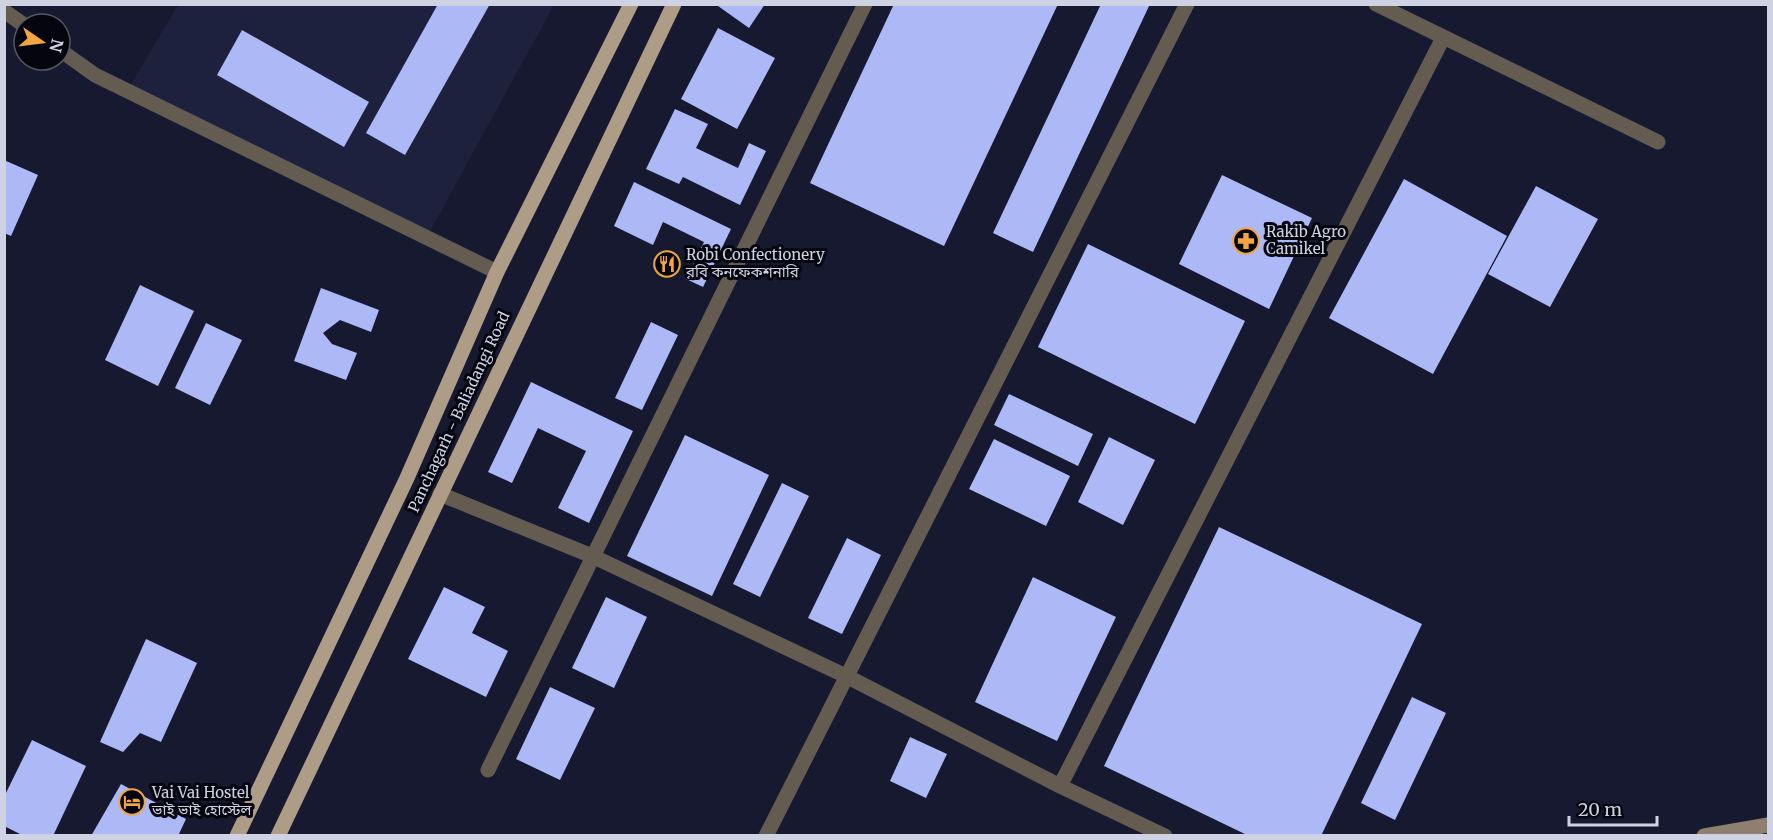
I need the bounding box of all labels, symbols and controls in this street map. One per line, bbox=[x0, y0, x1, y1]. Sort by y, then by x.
north arrow bbox=[12, 12, 72, 72]
text: N bbox=[45, 37, 68, 55]
place label: Rakib Agro Camikel bbox=[1266, 222, 1346, 258]
pharmacy icon: Rakib Agro Camikel bbox=[1231, 226, 1261, 256]
place label: Robi Confectionery রবি কনফেকশনারি bbox=[685, 245, 825, 281]
restaurant icon: Robi Confectionery রবি কনফেকশনারি bbox=[652, 249, 682, 279]
street label: Panchagarh - Baliadangi Road bbox=[404, 308, 513, 515]
place label: Vai Vai Hostel ভাই ভাই হোস্টেল bbox=[151, 783, 253, 819]
hotel icon: Vai Vai Hostel ভাই ভাই হোস্টেল bbox=[117, 787, 147, 817]
scale bar bbox=[1569, 789, 1658, 827]
text: 20 m bbox=[1578, 798, 1622, 821]

